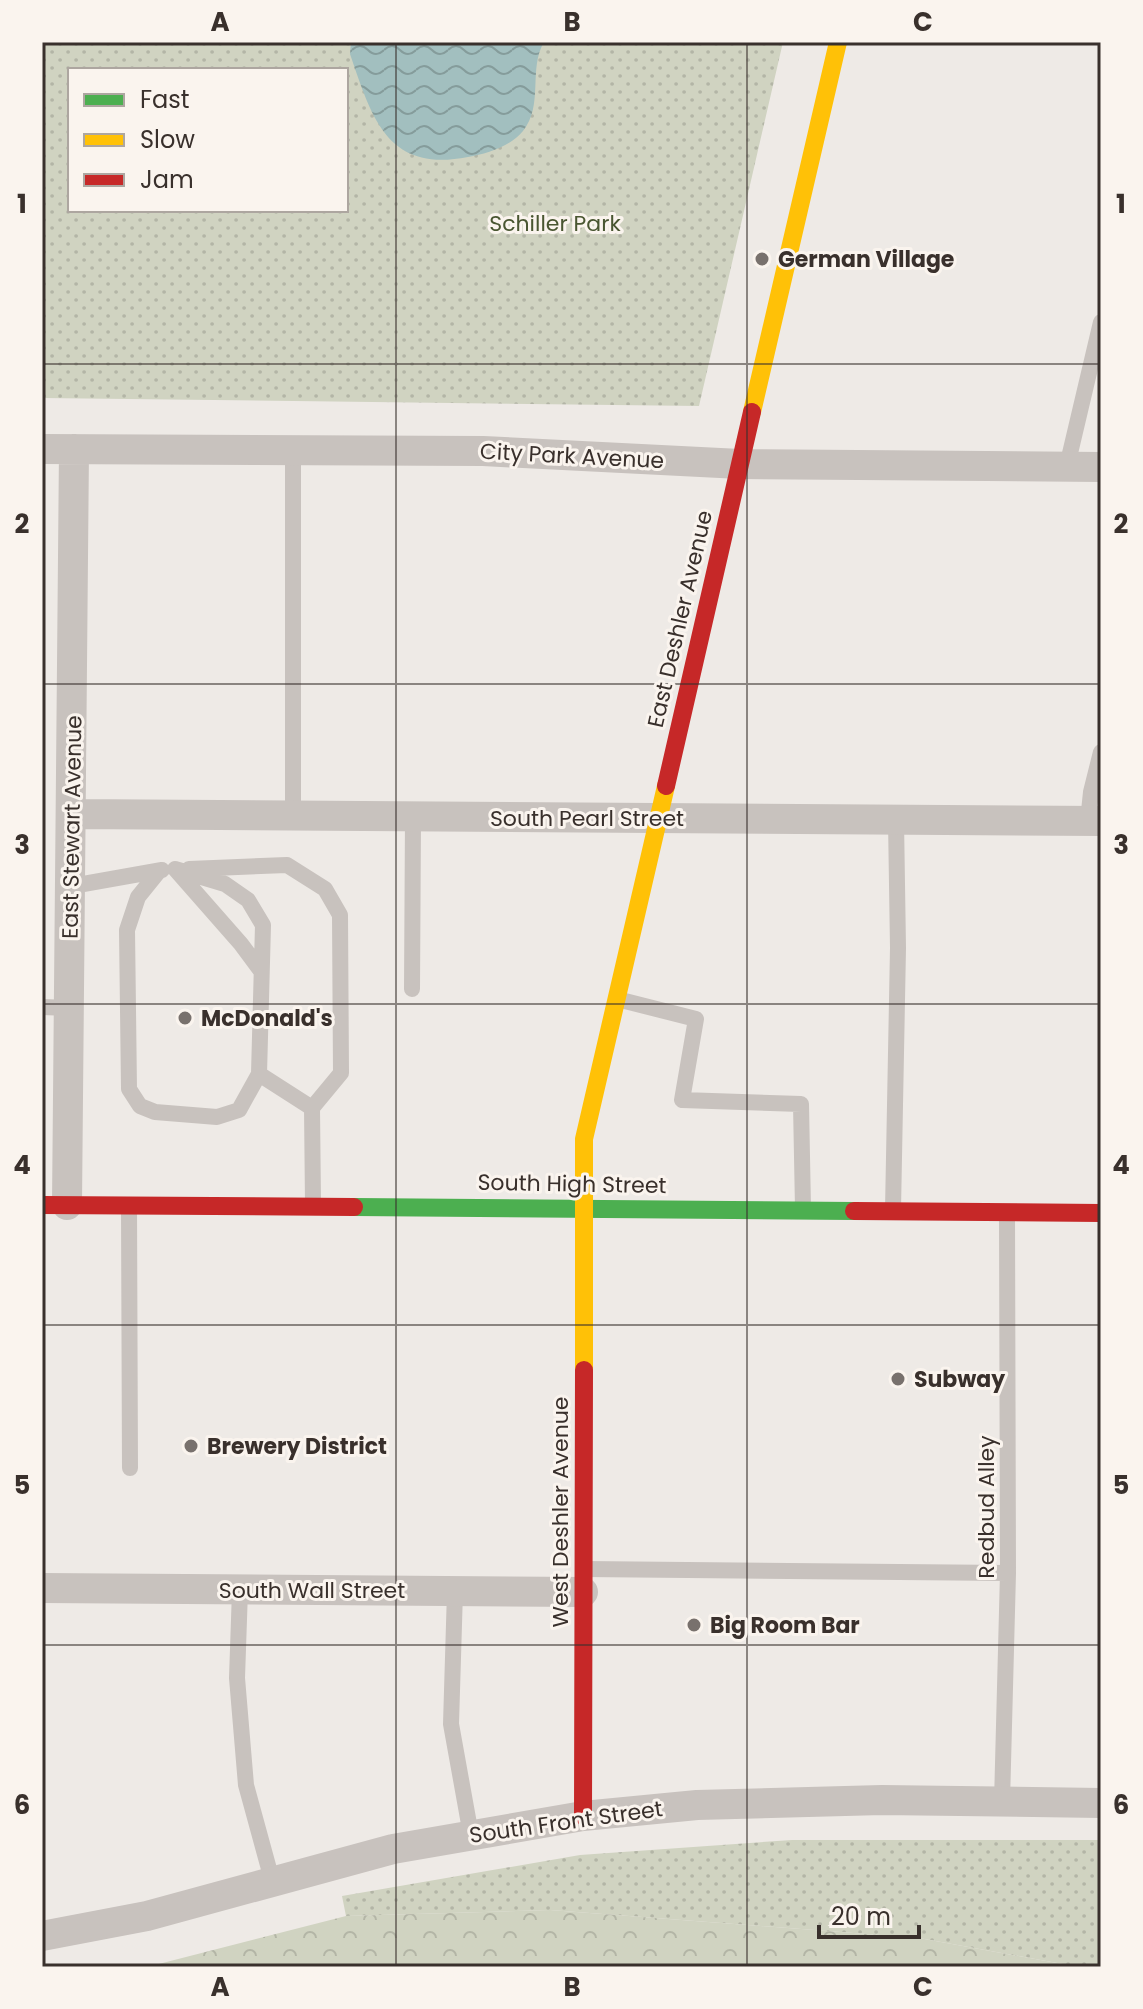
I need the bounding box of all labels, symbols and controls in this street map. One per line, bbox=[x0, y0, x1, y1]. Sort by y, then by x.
text: A bbox=[210, 4, 230, 40]
text: B bbox=[563, 4, 581, 40]
text: C bbox=[913, 4, 933, 40]
legend bbox=[68, 68, 348, 212]
text: Fast bbox=[140, 83, 190, 116]
text: Slow bbox=[140, 123, 195, 156]
text: Jam bbox=[140, 163, 194, 196]
text: 1 bbox=[17, 186, 27, 222]
text: 1 bbox=[1116, 186, 1126, 222]
park label: Schiller Park bbox=[489, 208, 621, 239]
place label: German Village bbox=[778, 244, 954, 275]
marker: German Village bbox=[753, 250, 771, 268]
street label: City Park Avenue bbox=[479, 436, 665, 476]
text: 2 bbox=[15, 506, 30, 542]
text: 2 bbox=[1114, 506, 1129, 542]
street label: East Deshler Avenue bbox=[640, 507, 720, 731]
street label: East Stewart Avenue bbox=[55, 715, 89, 939]
street label: South Pearl Street bbox=[490, 803, 684, 834]
text: 3 bbox=[14, 827, 30, 863]
text: 3 bbox=[1113, 827, 1129, 863]
place label: McDonald's bbox=[201, 1003, 333, 1034]
marker: McDonald's bbox=[176, 1009, 194, 1027]
text: 4 bbox=[13, 1147, 31, 1183]
text: 4 bbox=[1112, 1147, 1130, 1183]
street label: South High Street bbox=[477, 1167, 667, 1201]
place label: Subway bbox=[914, 1364, 1005, 1395]
marker: Subway bbox=[889, 1370, 907, 1388]
street label: West Deshler Avenue bbox=[545, 1397, 576, 1627]
place label: Brewery District bbox=[207, 1431, 387, 1462]
street label: Redbud Alley bbox=[971, 1435, 1002, 1579]
marker: Brewery District bbox=[182, 1437, 200, 1455]
text: 5 bbox=[14, 1467, 30, 1503]
text: 5 bbox=[1113, 1467, 1129, 1503]
street label: South Wall Street bbox=[219, 1575, 405, 1606]
place label: Big Room Bar bbox=[710, 1610, 860, 1641]
marker: Big Room Bar bbox=[685, 1616, 703, 1634]
text: 6 bbox=[14, 1787, 30, 1823]
text: 6 bbox=[1113, 1787, 1129, 1823]
street label: South Front Street bbox=[467, 1793, 665, 1851]
scale bar bbox=[819, 1889, 919, 1939]
text: 20 m bbox=[831, 1900, 891, 1933]
text: A bbox=[210, 1969, 230, 2005]
text: B bbox=[563, 1969, 581, 2005]
text: C bbox=[913, 1969, 933, 2005]

